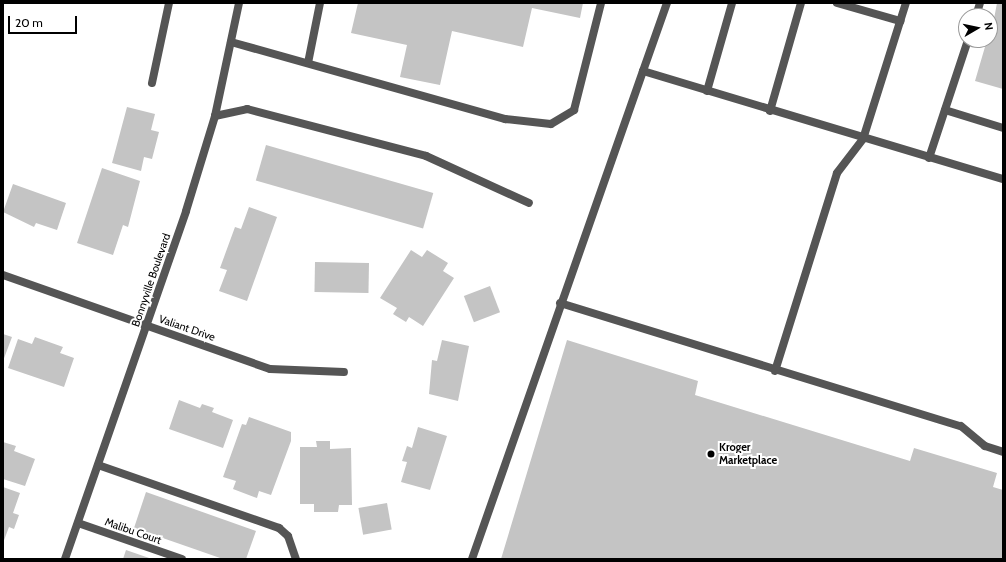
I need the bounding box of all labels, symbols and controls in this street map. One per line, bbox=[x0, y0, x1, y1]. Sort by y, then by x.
scale bar bbox=[10, 8, 79, 34]
north arrow bbox=[958, 8, 998, 48]
text: 20 m bbox=[15, 15, 43, 30]
text: N bbox=[981, 21, 996, 31]
street label: Bonnyville Boulevard bbox=[129, 232, 173, 328]
street label: Valiant Drive bbox=[157, 312, 217, 344]
place label: Kroger Marketplace bbox=[719, 441, 777, 467]
marker: Kroger Marketplace bbox=[706, 449, 716, 459]
street label: Malibu Court bbox=[103, 515, 163, 547]

